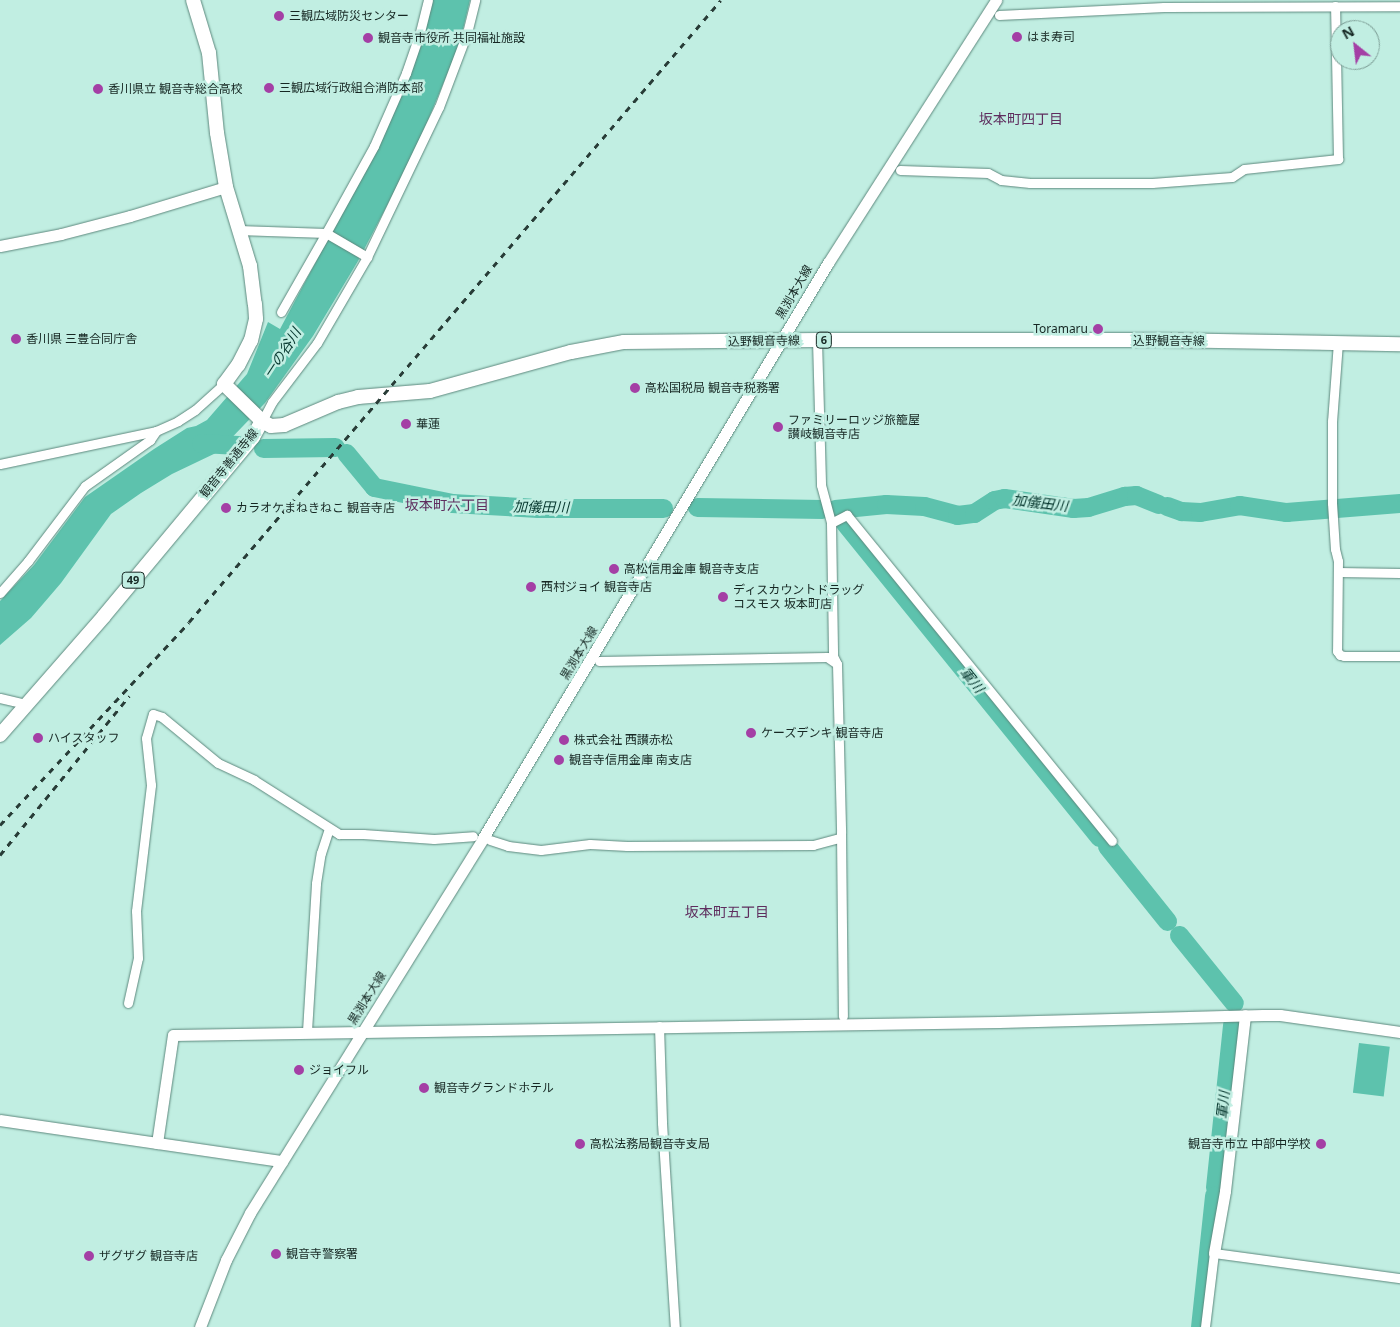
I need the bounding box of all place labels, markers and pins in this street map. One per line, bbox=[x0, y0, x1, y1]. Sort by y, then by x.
place label: 三観広域防災センター bbox=[289, 9, 409, 23]
marker: 三観広域防災センター bbox=[273, 10, 285, 22]
place label: はま寿司 bbox=[1027, 30, 1075, 44]
place label: 観音寺市役所 共同福祉施設 bbox=[378, 31, 525, 45]
marker: はま寿司 bbox=[1011, 31, 1023, 43]
marker: 観音寺市役所 共同福祉施設 bbox=[362, 32, 374, 44]
place label: 三観広域行政組合消防本部 bbox=[279, 81, 423, 95]
place label: 香川県立 観音寺総合高校 bbox=[108, 82, 243, 96]
marker: 三観広域行政組合消防本部 bbox=[263, 82, 275, 94]
marker: 香川県立 観音寺総合高校 bbox=[92, 83, 104, 95]
place label: Toramaru bbox=[1033, 322, 1088, 336]
marker: Toramaru bbox=[1092, 323, 1104, 335]
place label: 香川県 三豊合同庁舎 bbox=[26, 332, 137, 346]
marker: 香川県 三豊合同庁舎 bbox=[10, 333, 22, 345]
place label: 高松国税局 観音寺税務署 bbox=[645, 381, 780, 395]
marker: 高松国税局 観音寺税務署 bbox=[629, 382, 641, 394]
place label: ファミリーロッジ旅籠屋 讃岐観音寺店 bbox=[788, 413, 920, 441]
place label: 華蓮 bbox=[416, 417, 440, 431]
marker: 華蓮 bbox=[400, 418, 412, 430]
marker: ファミリーロッジ旅籠屋 讃岐観音寺店 bbox=[772, 421, 784, 433]
place label: カラオケまねきねこ 観音寺店 bbox=[236, 501, 395, 515]
marker: カラオケまねきねこ 観音寺店 bbox=[220, 502, 232, 514]
place label: 高松信用金庫 観音寺支店 bbox=[624, 562, 759, 576]
marker: 高松信用金庫 観音寺支店 bbox=[608, 563, 620, 575]
place label: 西村ジョイ 観音寺店 bbox=[541, 580, 652, 594]
marker: 西村ジョイ 観音寺店 bbox=[525, 581, 537, 593]
place label: ディスカウントドラッグ コスモス 坂本町店 bbox=[733, 583, 865, 611]
marker: ディスカウントドラッグ コスモス 坂本町店 bbox=[717, 591, 729, 603]
place label: ケーズデンキ 観音寺店 bbox=[761, 726, 884, 740]
marker: ケーズデンキ 観音寺店 bbox=[745, 727, 757, 739]
place label: ハイスタッフ bbox=[48, 731, 120, 745]
marker: ハイスタッフ bbox=[32, 732, 44, 744]
place label: 株式会社 西讃赤松 bbox=[574, 733, 673, 747]
marker: 株式会社 西讃赤松 bbox=[558, 734, 570, 746]
place label: 観音寺信用金庫 南支店 bbox=[569, 753, 692, 767]
marker: 観音寺信用金庫 南支店 bbox=[553, 754, 565, 766]
place label: ジョイフル bbox=[309, 1063, 369, 1077]
marker: ジョイフル bbox=[293, 1064, 305, 1076]
place label: 観音寺グランドホテル bbox=[434, 1081, 554, 1095]
marker: 観音寺グランドホテル bbox=[418, 1082, 430, 1094]
place label: 高松法務局観音寺支局 bbox=[590, 1137, 710, 1151]
place label: 観音寺市立 中部中学校 bbox=[1188, 1137, 1311, 1151]
marker: 高松法務局観音寺支局 bbox=[574, 1138, 586, 1150]
marker: 観音寺市立 中部中学校 bbox=[1315, 1138, 1327, 1150]
place label: 観音寺警察署 bbox=[286, 1247, 358, 1261]
marker: 観音寺警察署 bbox=[270, 1248, 282, 1260]
place label: ザグザグ 観音寺店 bbox=[99, 1249, 198, 1263]
marker: ザグザグ 観音寺店 bbox=[83, 1250, 95, 1262]

